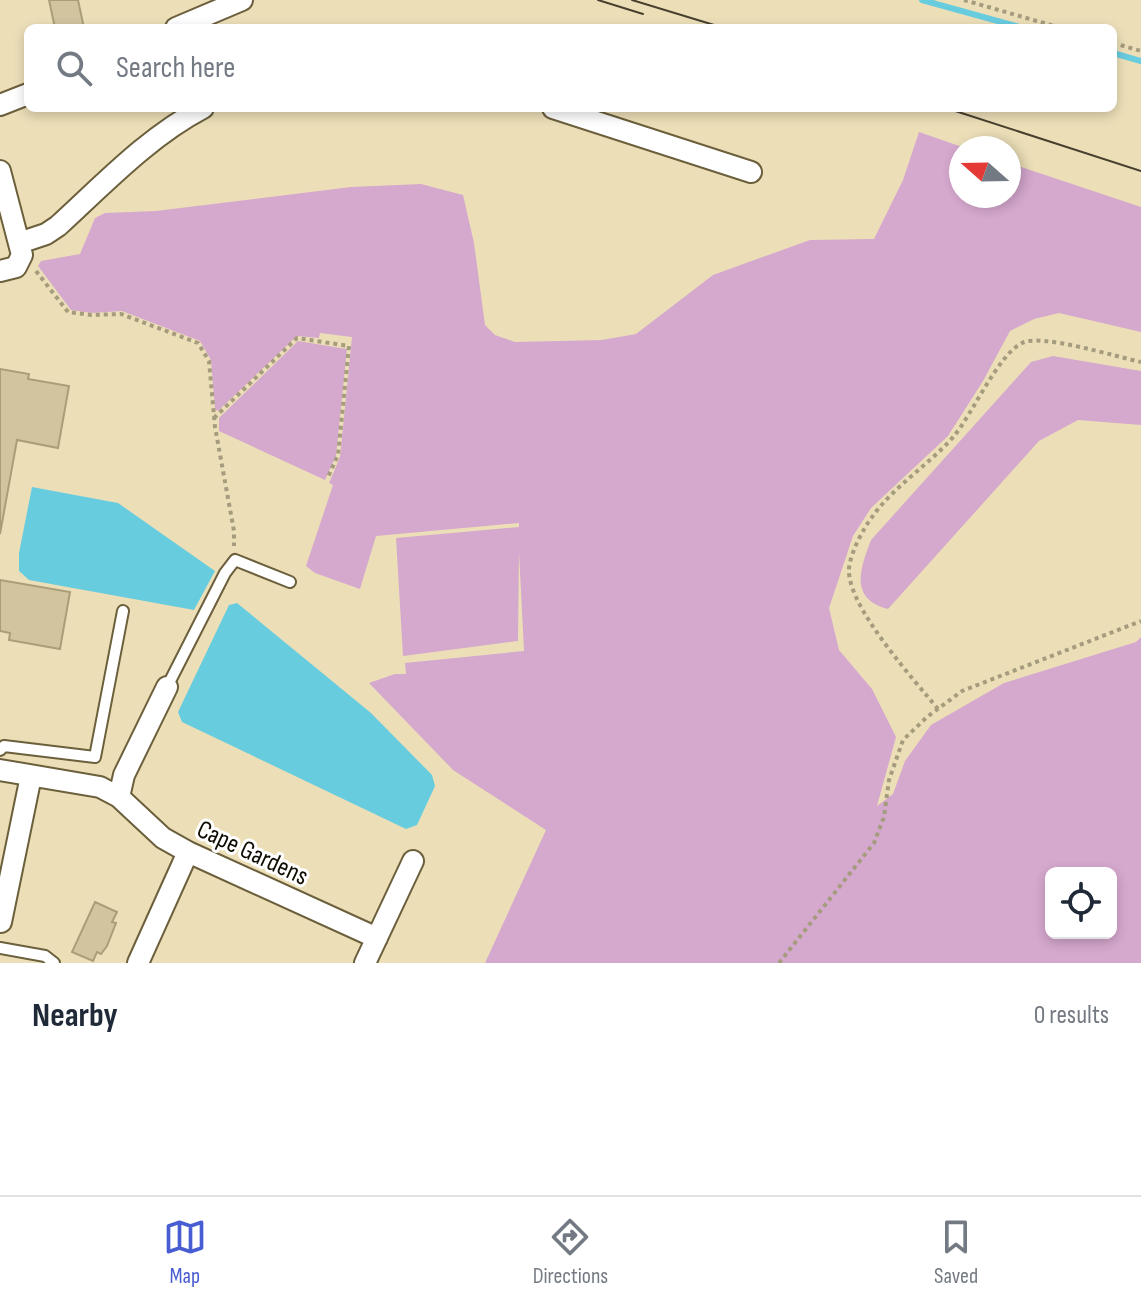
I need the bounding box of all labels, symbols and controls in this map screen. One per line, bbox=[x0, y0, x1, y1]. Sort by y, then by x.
search box bbox=[24, 24, 1117, 112]
icon: search bbox=[52, 46, 96, 90]
text: Search here bbox=[116, 50, 235, 86]
north arrow bbox=[949, 136, 1021, 208]
street label: Cape Gardens bbox=[192, 814, 313, 893]
map controls bbox=[1045, 867, 1117, 939]
button: locate bbox=[1045, 867, 1117, 939]
text: Nearby bbox=[32, 995, 118, 1036]
text: 0 results bbox=[1034, 1000, 1109, 1031]
tab: Map bbox=[163, 1215, 207, 1290]
tab: Directions bbox=[533, 1215, 608, 1290]
tab: Saved bbox=[934, 1215, 978, 1290]

